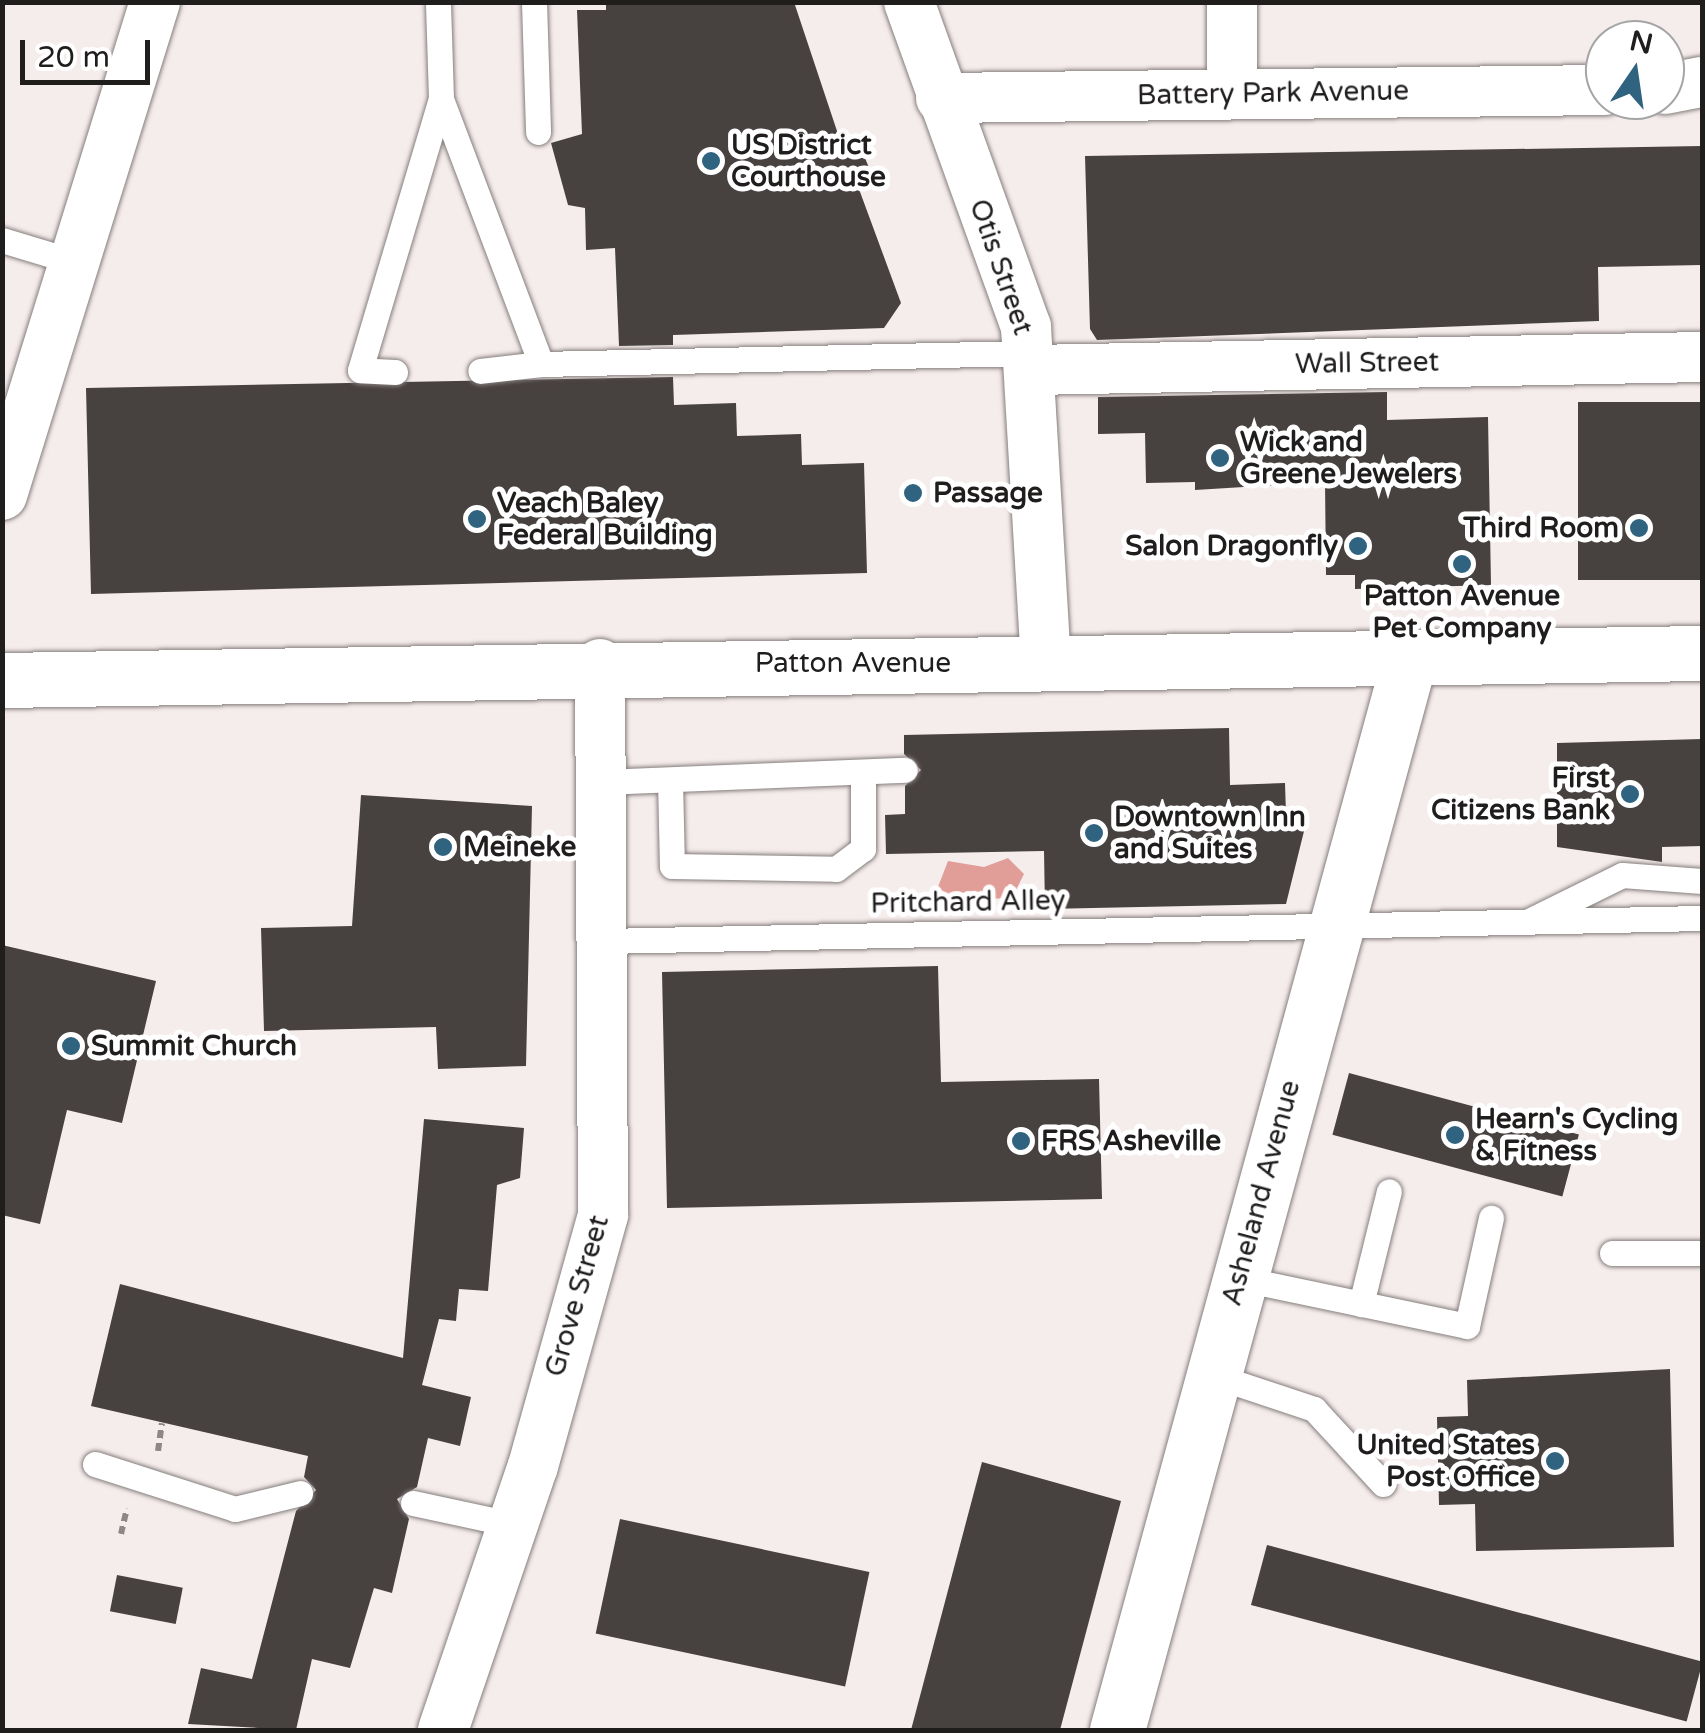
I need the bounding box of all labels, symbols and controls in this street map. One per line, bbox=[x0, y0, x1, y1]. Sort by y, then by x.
scale bar bbox=[25, 20, 155, 82]
north arrow bbox=[1585, 20, 1685, 120]
text: N bbox=[1627, 24, 1656, 62]
text: 20 m bbox=[37, 39, 110, 76]
street label: Battery Park Avenue bbox=[1137, 74, 1409, 112]
place label: US District Courthouse bbox=[731, 128, 886, 194]
marker: US District Courthouse bbox=[700, 150, 722, 172]
street label: Otis Street bbox=[962, 195, 1040, 339]
street label: Wall Street bbox=[1295, 345, 1439, 381]
place label: Wick and Greene Jewelers bbox=[1240, 425, 1457, 491]
marker: Wick and Greene Jewelers bbox=[1209, 447, 1231, 469]
place label: Passage bbox=[933, 476, 1043, 510]
marker: Passage bbox=[902, 482, 924, 504]
place label: Veach Baley Federal Building bbox=[497, 486, 713, 552]
marker: Veach Baley Federal Building bbox=[466, 508, 488, 530]
place label: Third Room bbox=[1463, 511, 1619, 545]
marker: Third Room bbox=[1628, 517, 1650, 539]
place label: Salon Dragonfly bbox=[1125, 529, 1338, 563]
marker: Salon Dragonfly bbox=[1347, 535, 1369, 557]
marker: Patton Avenue Pet Company bbox=[1451, 553, 1473, 575]
place label: Patton Avenue Pet Company bbox=[1364, 579, 1560, 645]
street label: Patton Avenue bbox=[755, 646, 951, 680]
place label: First Citizens Bank bbox=[1431, 761, 1610, 827]
marker: First Citizens Bank bbox=[1619, 783, 1641, 805]
place label: Downtown Inn and Suites bbox=[1114, 800, 1306, 866]
marker: Downtown Inn and Suites bbox=[1083, 822, 1105, 844]
place label: Meineke bbox=[463, 830, 576, 864]
marker: Meineke bbox=[432, 836, 454, 858]
street label: Pritchard Alley bbox=[870, 883, 1066, 921]
place label: Summit Church bbox=[91, 1029, 297, 1063]
marker: Summit Church bbox=[60, 1035, 82, 1057]
street label: Asheland Avenue bbox=[1215, 1077, 1307, 1309]
place label: Hearn's Cycling & Fitness bbox=[1475, 1102, 1679, 1168]
place label: FRS Asheville bbox=[1041, 1124, 1221, 1158]
marker: Hearn's Cycling & Fitness bbox=[1444, 1124, 1466, 1146]
marker: FRS Asheville bbox=[1010, 1130, 1032, 1152]
street label: Grove Street bbox=[538, 1212, 616, 1380]
place label: United States Post Office bbox=[1356, 1428, 1535, 1494]
marker: United States Post Office bbox=[1544, 1450, 1566, 1472]

